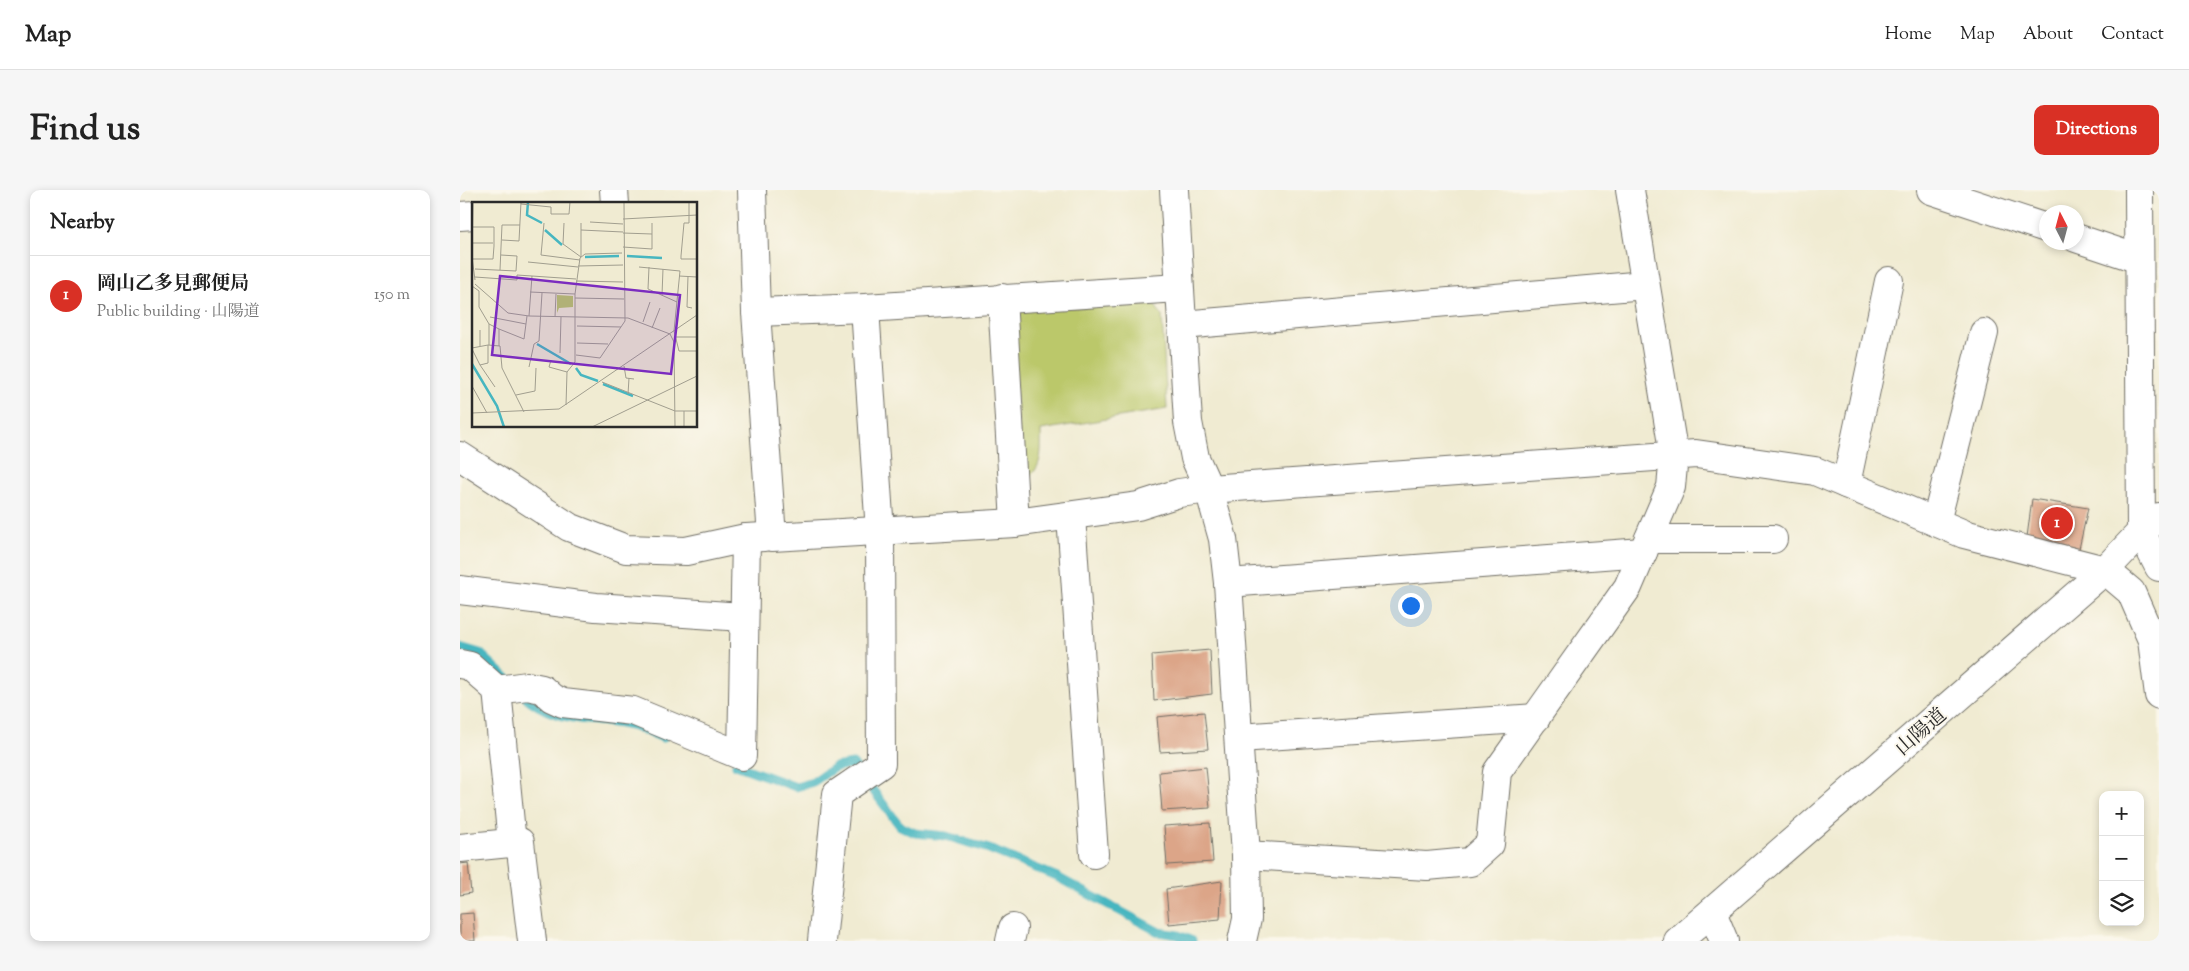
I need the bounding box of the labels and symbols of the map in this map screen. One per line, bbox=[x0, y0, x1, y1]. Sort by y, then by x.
inset map bbox=[472, 202, 698, 428]
north arrow bbox=[2039, 205, 2084, 250]
pin: 1 bbox=[2041, 504, 2073, 542]
your location bbox=[1398, 593, 1424, 619]
street label: 山陽道 bbox=[1889, 702, 1954, 764]

